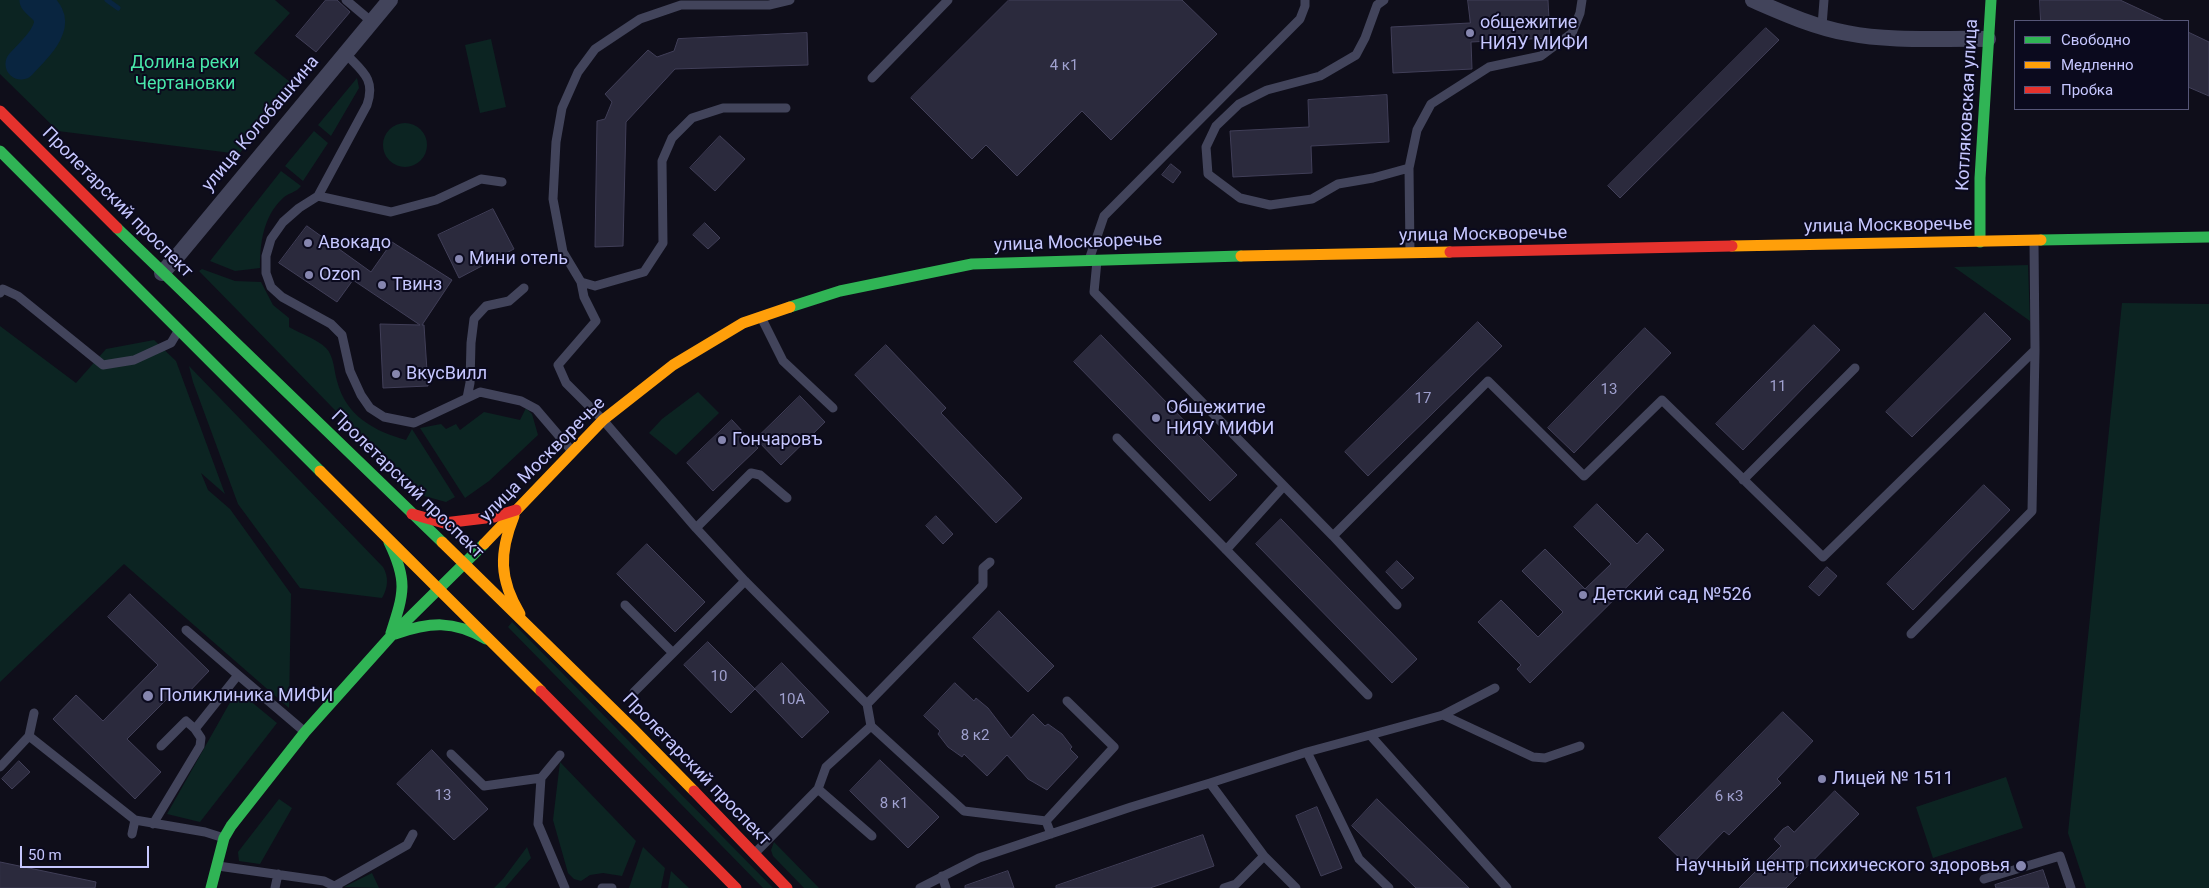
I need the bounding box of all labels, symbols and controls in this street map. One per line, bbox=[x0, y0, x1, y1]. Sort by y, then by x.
place label: общежитие НИЯУ МИФИ bbox=[1480, 12, 1588, 54]
street label: Котляковская улица bbox=[1953, 18, 1983, 192]
legend bbox=[2014, 20, 2189, 110]
marker: общежитие НИЯУ МИФИ bbox=[1464, 27, 1476, 39]
text: Свободно bbox=[2061, 31, 2130, 49]
park label: Долина реки Чертановки bbox=[131, 52, 239, 94]
street label: улица Колобашкина bbox=[198, 52, 324, 196]
text: Медленно bbox=[2061, 56, 2134, 74]
house number: 4 к1 bbox=[1050, 57, 1078, 75]
text: Пробка bbox=[2061, 81, 2113, 99]
street label: Пролетарский проспект bbox=[37, 123, 197, 283]
street label: улица Москворечье bbox=[1804, 214, 1972, 238]
street label: улица Москворечье bbox=[1399, 223, 1567, 247]
street label: улица Москворечье bbox=[994, 229, 1162, 257]
place label: Авокадо bbox=[318, 232, 391, 254]
marker: Авокадо bbox=[302, 237, 314, 249]
place label: Мини отель bbox=[469, 248, 568, 270]
marker: Мини отель bbox=[453, 253, 465, 265]
place label: Ozon bbox=[319, 264, 360, 286]
marker: Ozon bbox=[303, 269, 315, 281]
place label: Твинз bbox=[392, 274, 442, 296]
marker: Твинз bbox=[376, 279, 388, 291]
place label: ВкусВилл bbox=[406, 363, 487, 385]
marker: ВкусВилл bbox=[390, 368, 402, 380]
house number: 11 bbox=[1770, 378, 1786, 396]
house number: 13 bbox=[1601, 381, 1617, 399]
house number: 17 bbox=[1415, 390, 1431, 408]
street label: улица Москворечье bbox=[476, 393, 610, 527]
place label: Общежитие НИЯУ МИФИ bbox=[1166, 397, 1274, 439]
street label: Пролетарский проспект bbox=[326, 406, 488, 564]
marker: Общежитие НИЯУ МИФИ bbox=[1150, 412, 1162, 424]
place label: Гончаровъ bbox=[732, 429, 822, 451]
marker: Гончаровъ bbox=[716, 434, 728, 446]
place label: Детский сад №526 bbox=[1593, 584, 1752, 606]
marker: Детский сад №526 bbox=[1577, 589, 1589, 601]
house number: 10 bbox=[711, 668, 727, 686]
place label: Поликлиника МИФИ bbox=[159, 685, 333, 707]
marker: Поликлиника МИФИ bbox=[141, 689, 155, 703]
street label: Пролетарский проспект bbox=[617, 689, 775, 851]
house number: 10А bbox=[779, 691, 805, 709]
house number: 8 к2 bbox=[961, 727, 989, 745]
place label: Лицей № 1511 bbox=[1832, 768, 1954, 790]
marker: Лицей № 1511 bbox=[1816, 773, 1828, 785]
house number: 13 bbox=[435, 787, 451, 805]
house number: 6 к3 bbox=[1715, 788, 1743, 806]
house number: 8 к1 bbox=[880, 795, 908, 813]
scale bar bbox=[22, 836, 151, 868]
text: 50 m bbox=[28, 846, 62, 864]
place label: Научный центр психического здоровья bbox=[1675, 855, 2010, 877]
marker: Научный центр психического здоровья bbox=[2014, 859, 2028, 873]

